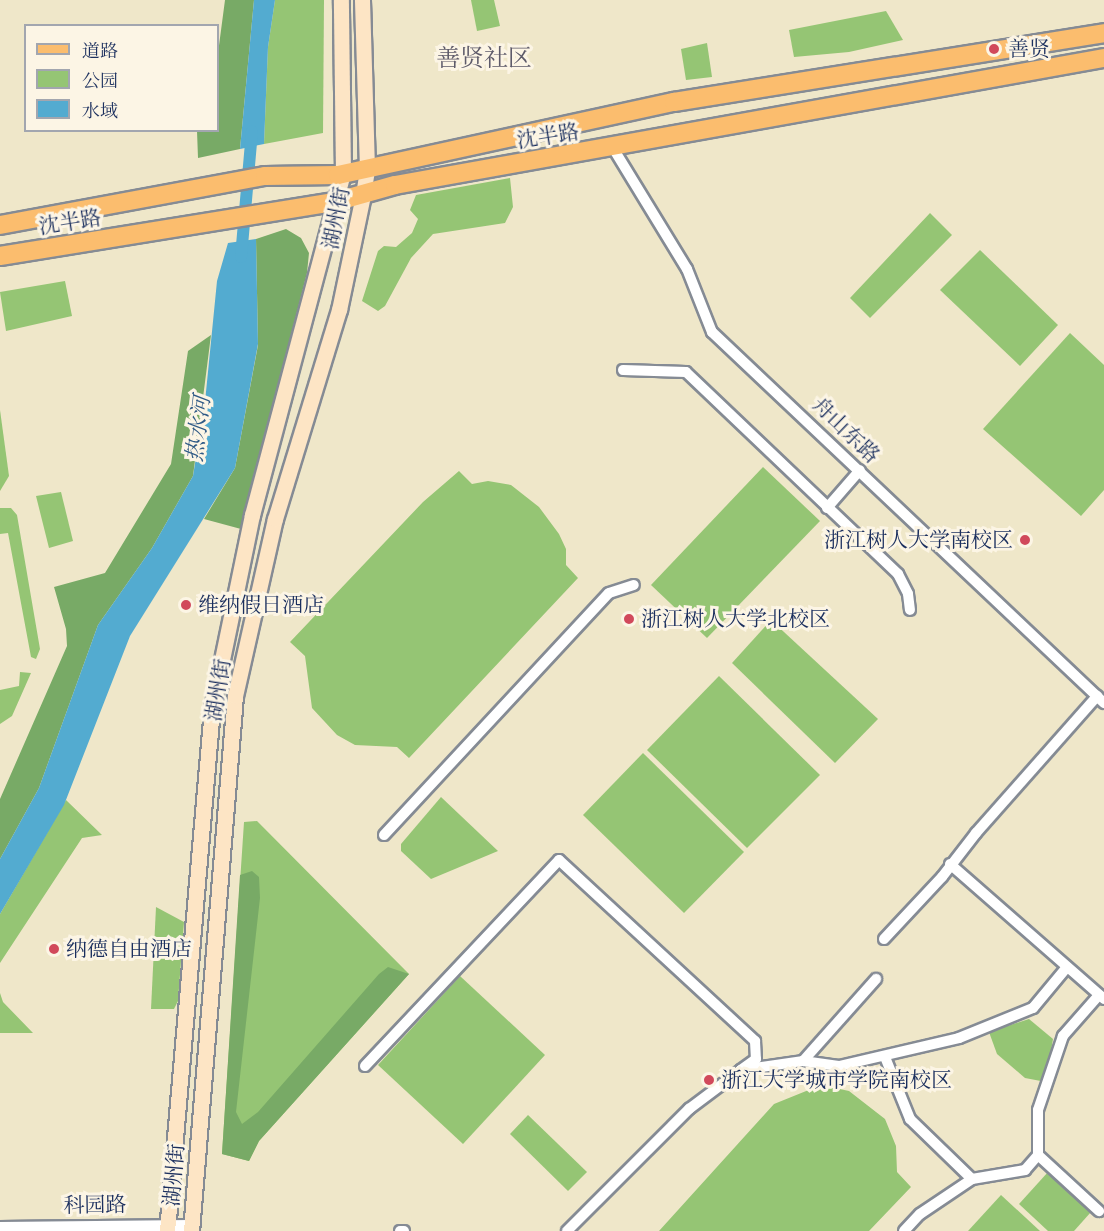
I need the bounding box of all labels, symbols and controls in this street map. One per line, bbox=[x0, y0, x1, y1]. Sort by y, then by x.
legend bbox=[24, 24, 219, 132]
place label: 善贤 bbox=[1008, 36, 1050, 62]
marker: 善贤 bbox=[985, 40, 1003, 58]
text: 道路 bbox=[82, 41, 118, 62]
district label: 善贤社区 bbox=[436, 45, 532, 73]
text: 公园 bbox=[82, 71, 118, 92]
text: 水域 bbox=[82, 101, 118, 122]
street label: 沈半路 bbox=[515, 119, 581, 153]
street label: 湖州街 bbox=[318, 185, 354, 251]
street label: 沈半路 bbox=[37, 205, 103, 239]
street label: 舟山东路 bbox=[807, 392, 885, 468]
water label: 热水河 bbox=[182, 395, 216, 463]
place label: 浙江树人大学南校区 bbox=[824, 527, 1013, 553]
marker: 浙江树人大学南校区 bbox=[1018, 533, 1032, 547]
place label: 维纳假日酒店 bbox=[198, 592, 324, 618]
marker: 维纳假日酒店 bbox=[179, 598, 193, 612]
place label: 浙江树人大学北校区 bbox=[641, 606, 830, 632]
marker: 浙江树人大学北校区 bbox=[622, 612, 636, 626]
street label: 湖州街 bbox=[201, 657, 235, 723]
place label: 纳德自由酒店 bbox=[66, 936, 192, 962]
marker: 纳德自由酒店 bbox=[47, 942, 61, 956]
place label: 浙江大学城市学院南校区 bbox=[721, 1067, 952, 1093]
marker: 浙江大学城市学院南校区 bbox=[702, 1073, 716, 1087]
street label: 湖州街 bbox=[159, 1143, 189, 1207]
street label: 科园路 bbox=[63, 1192, 127, 1218]

